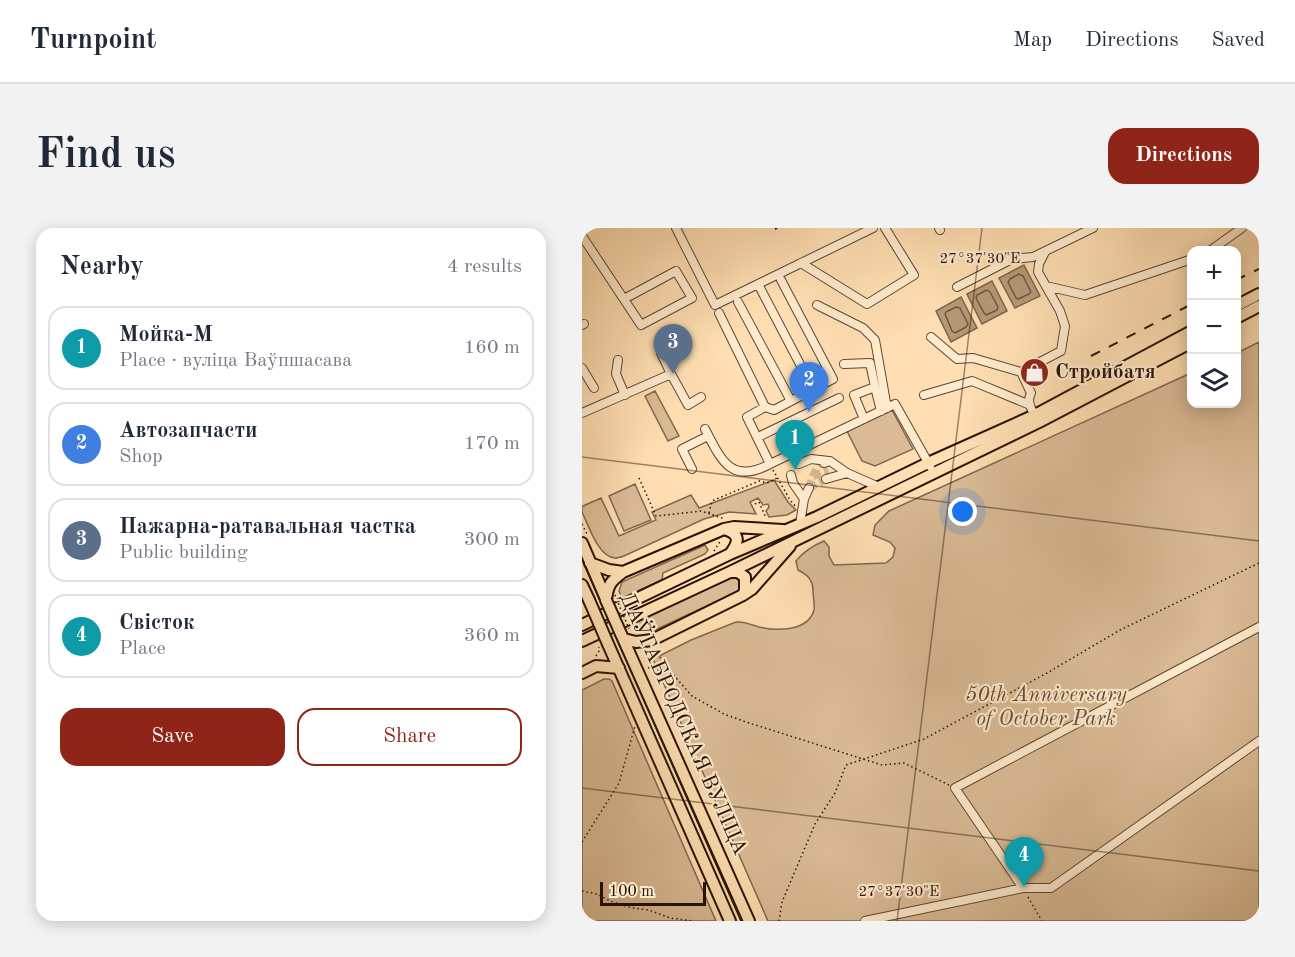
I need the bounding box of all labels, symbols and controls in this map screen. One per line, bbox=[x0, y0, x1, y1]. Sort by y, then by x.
text: Turnpoint bbox=[30, 27, 157, 55]
text: Map bbox=[1013, 30, 1052, 51]
text: Directions bbox=[1085, 30, 1179, 51]
text: Saved bbox=[1212, 30, 1265, 51]
button: Directions bbox=[1108, 128, 1259, 184]
text: Find us bbox=[36, 135, 175, 177]
map controls bbox=[1187, 246, 1241, 408]
button: + bbox=[1187, 246, 1241, 300]
text: 27°37'30"E bbox=[940, 252, 1020, 267]
text: Nearby bbox=[60, 254, 144, 280]
text: 4 results bbox=[447, 257, 522, 277]
button: − bbox=[1187, 300, 1241, 354]
text: Мойка-М bbox=[119, 324, 213, 346]
pin: 3 bbox=[654, 324, 692, 374]
text: 1 bbox=[76, 338, 87, 358]
text: 160 m bbox=[464, 338, 520, 358]
text: Place · вуліца Ваўпшасава bbox=[119, 351, 352, 371]
button: layers bbox=[1187, 354, 1241, 408]
shop icon: Стройбатя bbox=[1018, 356, 1050, 388]
pin: 2 bbox=[790, 362, 828, 412]
place label: Стройбатя bbox=[1055, 362, 1156, 383]
text: Автозапчасти bbox=[119, 420, 258, 442]
pin: 1 bbox=[776, 420, 814, 470]
text: 2 bbox=[76, 434, 87, 454]
text: 170 m bbox=[464, 434, 520, 454]
text: Shop bbox=[119, 447, 163, 467]
your location bbox=[948, 497, 977, 526]
text: Пажарна-ратавальная частка bbox=[119, 516, 416, 538]
text: 3 bbox=[76, 530, 87, 550]
text: 300 m bbox=[464, 530, 520, 550]
text: Public building bbox=[119, 543, 248, 563]
street label: ДАЎГАБРОДСКАЯ ВУЛІЦА bbox=[616, 588, 755, 858]
text: Свісток bbox=[119, 612, 195, 634]
text: 4 bbox=[76, 626, 87, 646]
text: 360 m bbox=[464, 626, 520, 646]
text: Place bbox=[119, 639, 166, 659]
park label: 50th Anniversary of October Park bbox=[965, 685, 1127, 730]
button: Save bbox=[60, 708, 285, 766]
button: Share bbox=[297, 708, 522, 766]
pin: 4 bbox=[1004, 838, 1044, 887]
scale bar bbox=[600, 879, 706, 906]
text: 100 m bbox=[609, 884, 654, 900]
text: 27°37'30"E bbox=[859, 885, 939, 900]

